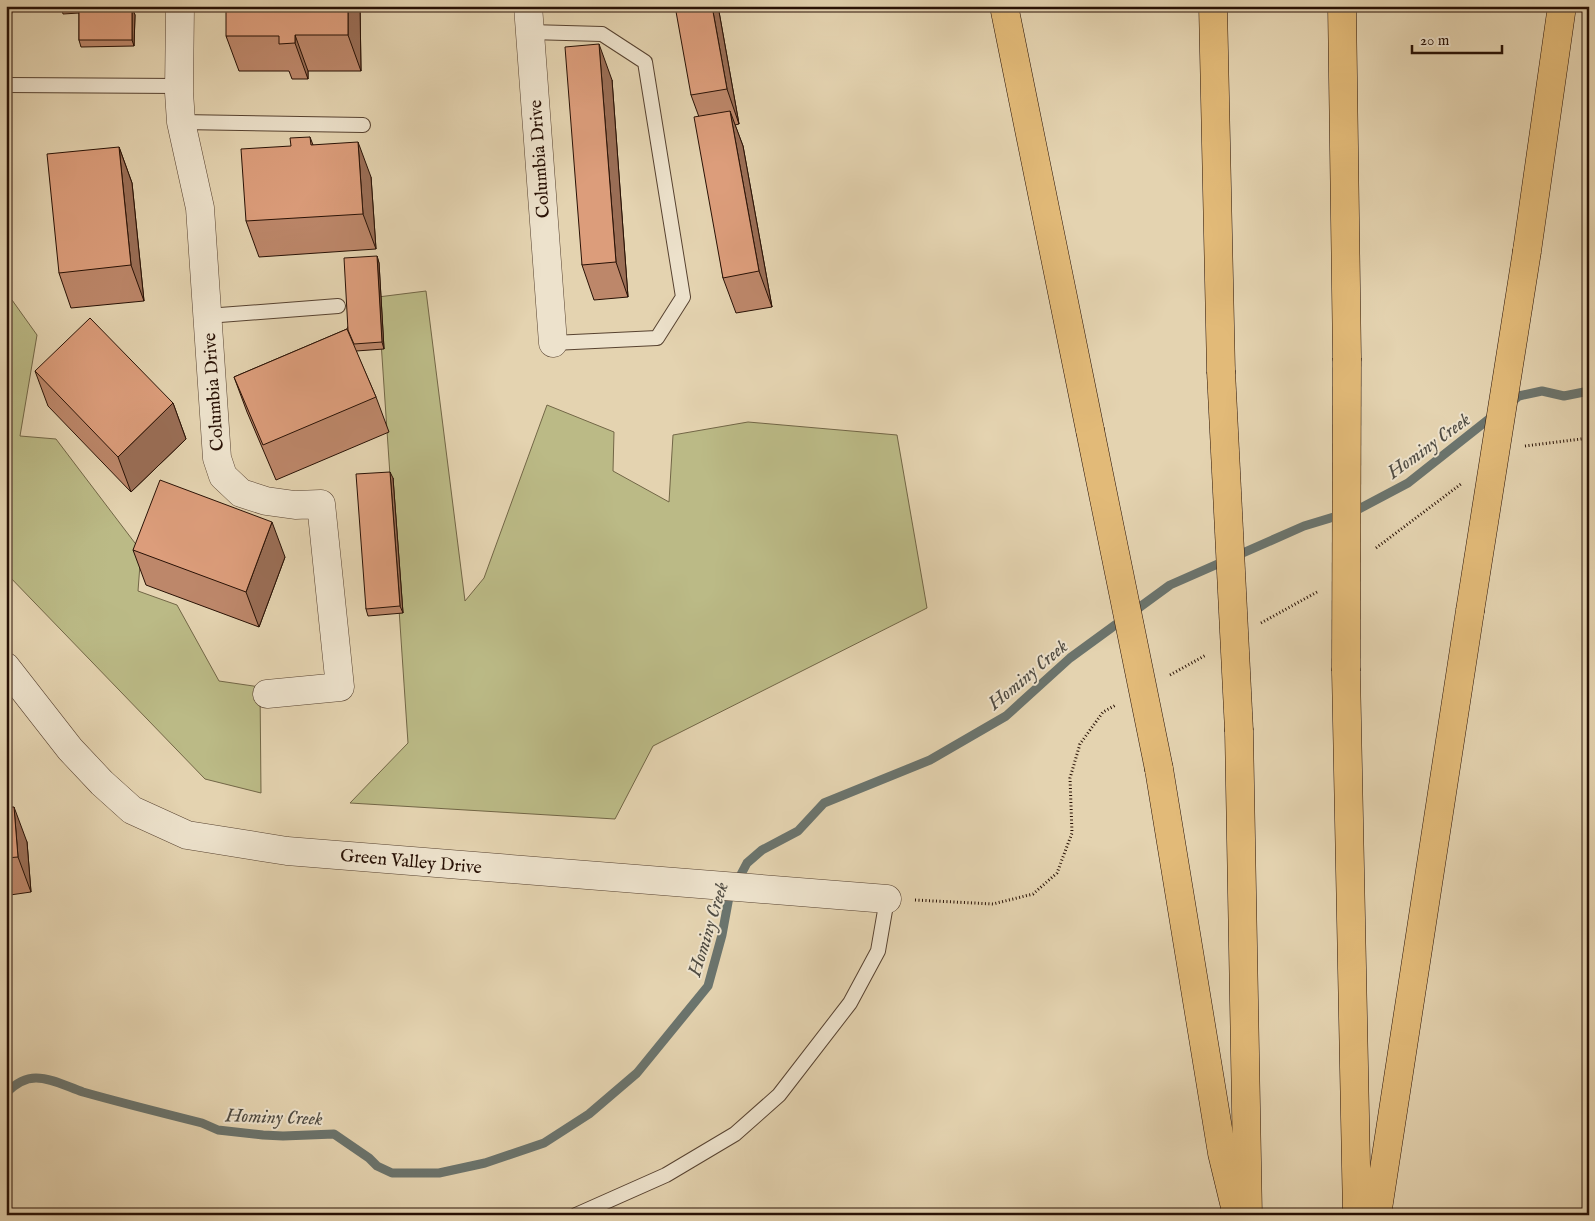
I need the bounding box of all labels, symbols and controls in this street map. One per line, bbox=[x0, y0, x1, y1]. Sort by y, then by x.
scale bar bbox=[1412, 22, 1502, 54]
text: 20 m bbox=[1420, 31, 1450, 50]
street label: Columbia Drive bbox=[525, 99, 556, 219]
street label: Columbia Drive bbox=[199, 332, 230, 452]
water label: Hominy Creek bbox=[1382, 408, 1476, 485]
water label: Hominy Creek bbox=[983, 635, 1074, 717]
street label: Green Valley Drive bbox=[339, 845, 483, 880]
water label: Hominy Creek bbox=[683, 879, 735, 981]
water label: Hominy Creek bbox=[224, 1104, 323, 1132]

